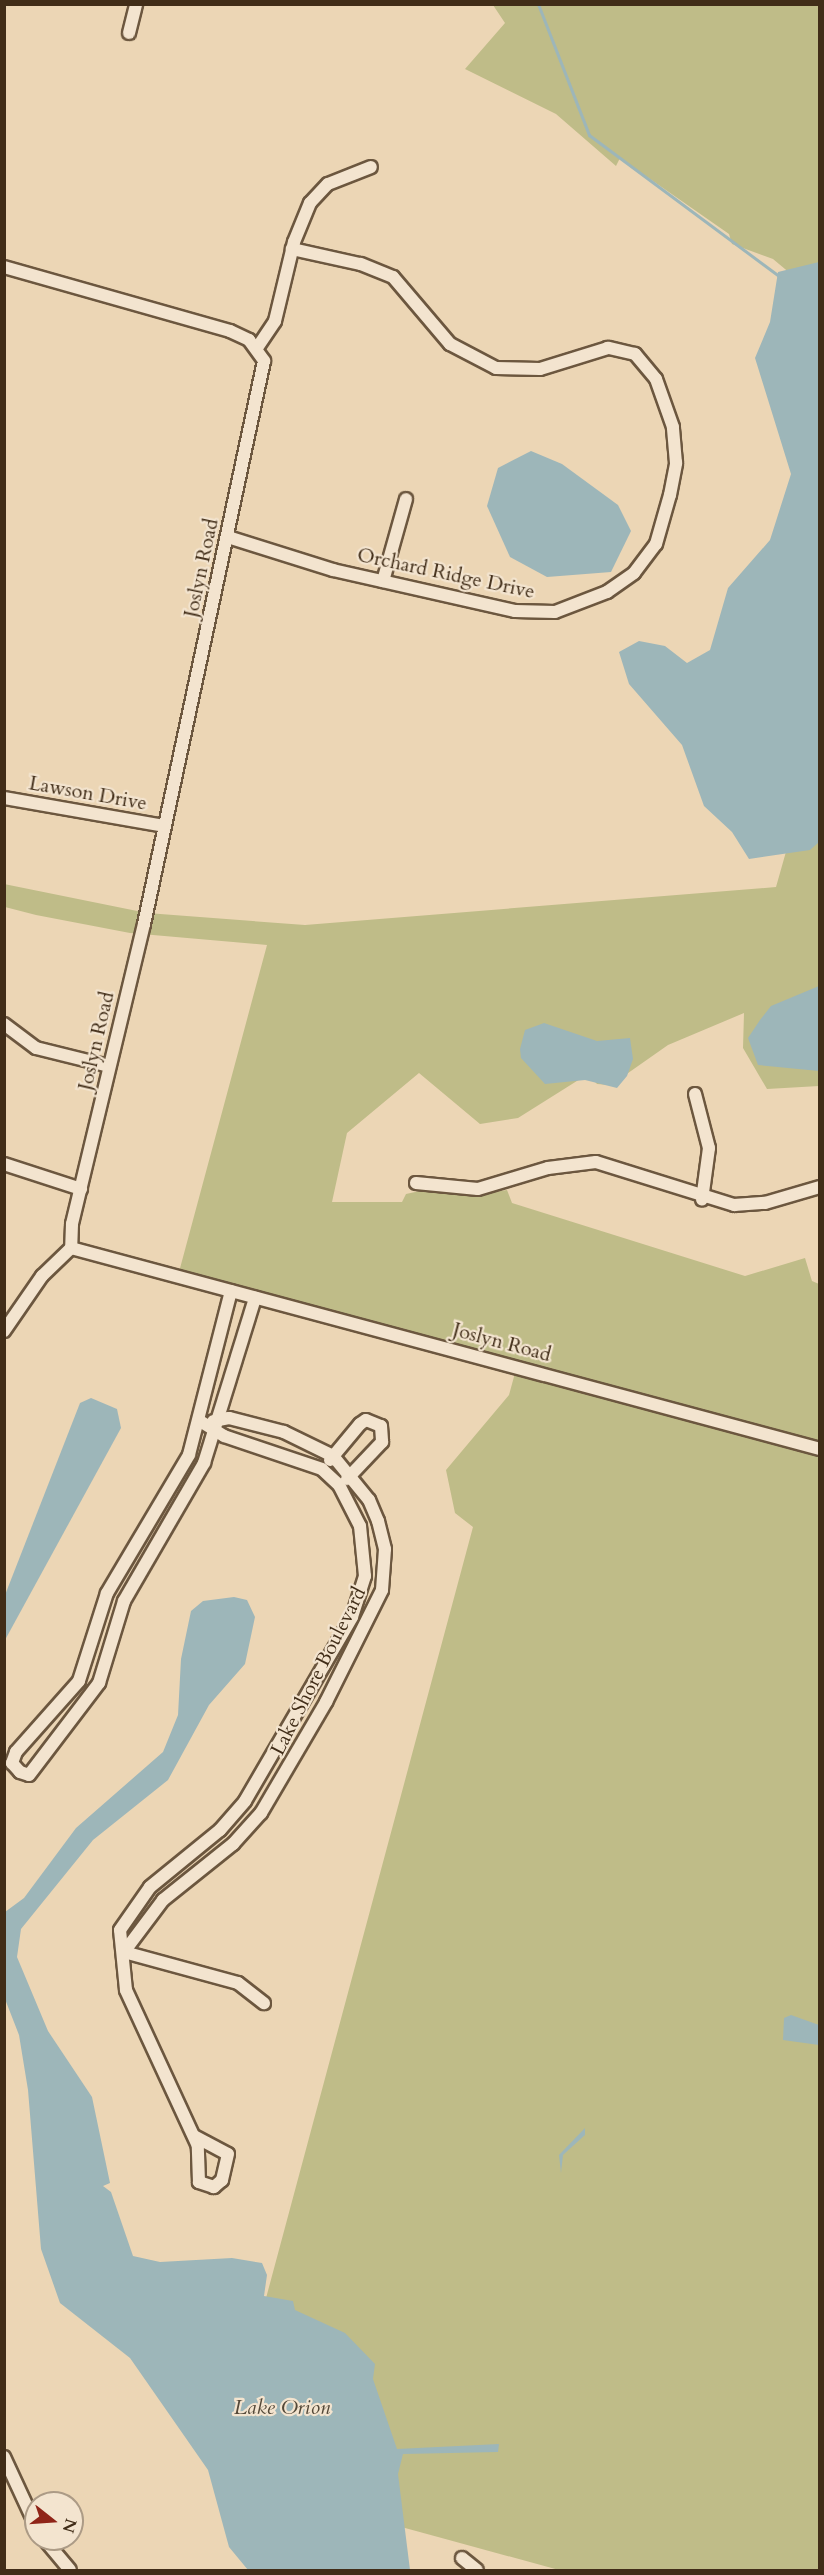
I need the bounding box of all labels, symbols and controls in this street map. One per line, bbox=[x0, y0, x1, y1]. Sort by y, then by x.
street label: Joslyn Road bbox=[179, 516, 223, 620]
street label: Orchard Ridge Drive bbox=[355, 542, 537, 604]
street label: Lawson Drive bbox=[27, 771, 149, 815]
street label: Joslyn Road bbox=[73, 989, 119, 1093]
street label: Joslyn Road bbox=[450, 1317, 554, 1367]
street label: Lake Shore Boulevard bbox=[265, 1583, 371, 1759]
water label: Lake Orion bbox=[234, 2395, 330, 2421]
north arrow bbox=[24, 2491, 84, 2551]
text: N bbox=[57, 2516, 82, 2536]

